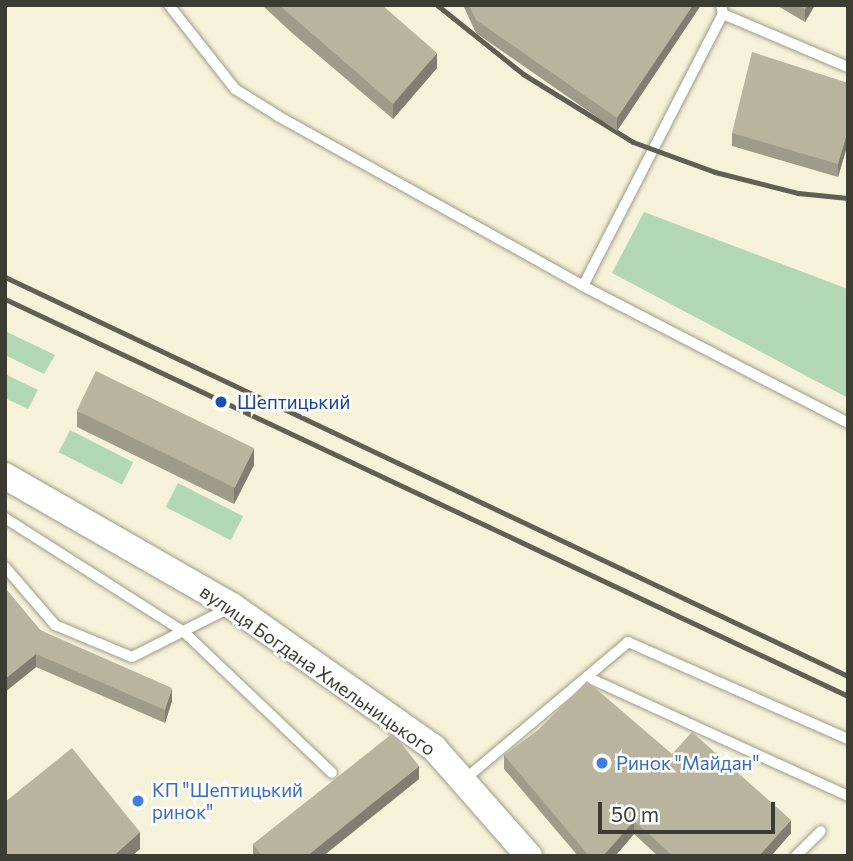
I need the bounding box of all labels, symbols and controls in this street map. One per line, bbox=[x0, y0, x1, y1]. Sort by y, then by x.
place label: Шептицький bbox=[237, 391, 350, 413]
marker: Шептицький bbox=[211, 392, 231, 412]
street label: вулиця Богдана Хмельницького bbox=[196, 580, 440, 760]
place label: Ринок "Майдан" bbox=[616, 752, 759, 774]
marker: Ринок "Майдан" bbox=[594, 755, 610, 771]
place label: КП "Шептицький ринок" bbox=[152, 779, 303, 823]
scale bar bbox=[601, 788, 778, 832]
marker: КП "Шептицький ринок" bbox=[130, 793, 146, 809]
text: 50 m bbox=[611, 801, 659, 826]

